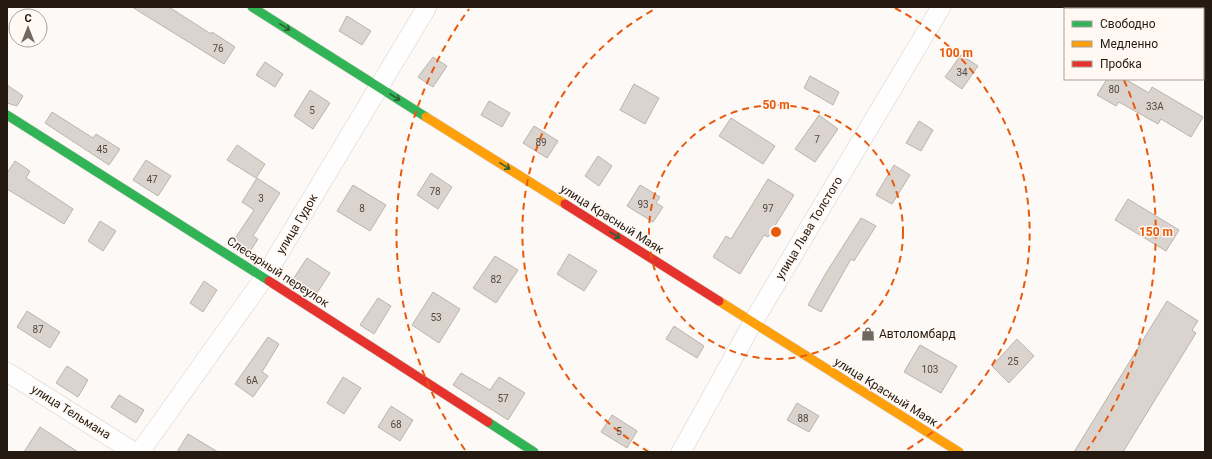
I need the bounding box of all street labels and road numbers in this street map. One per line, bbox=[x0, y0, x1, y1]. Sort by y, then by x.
street label: улица Льва Толстого bbox=[773, 174, 845, 282]
street label: улица Красный Маяк bbox=[558, 181, 667, 257]
street label: улица Гудок bbox=[274, 191, 321, 257]
street label: Слесарный переулок bbox=[224, 234, 332, 311]
street label: улица Красный Маяк bbox=[832, 354, 941, 430]
street label: улица Тельмана bbox=[29, 382, 113, 442]

